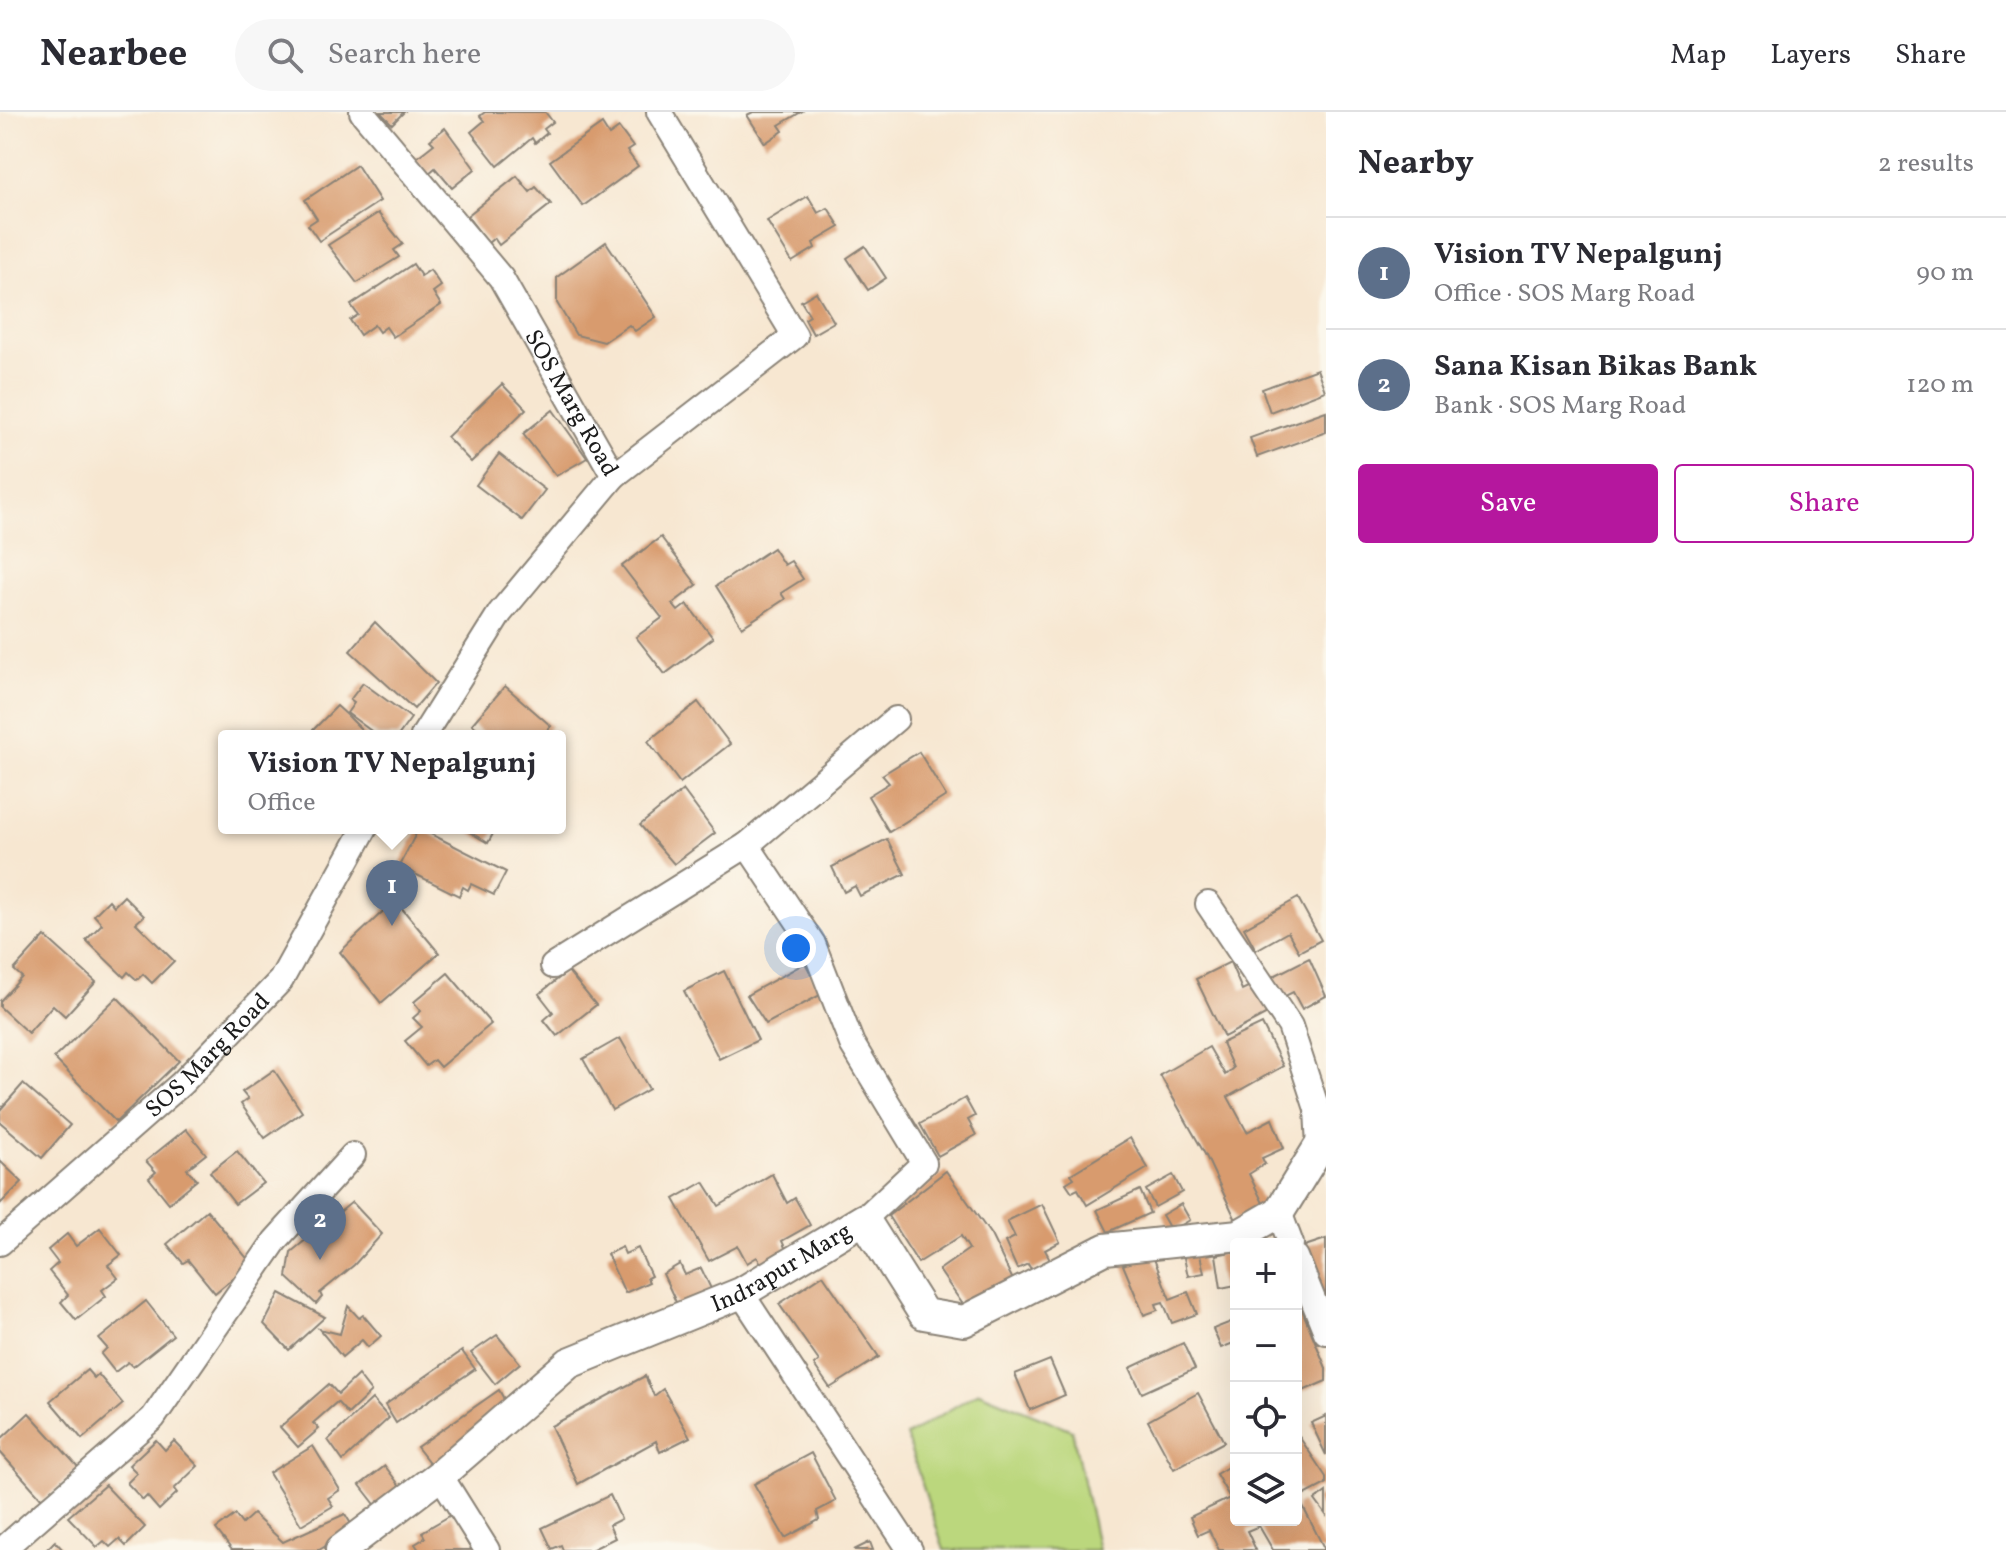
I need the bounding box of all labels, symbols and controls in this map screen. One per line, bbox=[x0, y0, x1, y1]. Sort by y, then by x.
search box bbox=[235, 19, 795, 91]
text: Nearbee bbox=[40, 29, 187, 82]
icon: search bbox=[263, 33, 307, 77]
text: Search here bbox=[327, 34, 481, 76]
text: Map bbox=[1670, 36, 1726, 75]
text: Layers bbox=[1770, 36, 1851, 75]
text: Share bbox=[1895, 36, 1966, 75]
text: Nearby bbox=[1358, 141, 1474, 188]
text: 2 results bbox=[1878, 146, 1974, 182]
text: Vision TV Nepalgunj bbox=[1434, 234, 1722, 276]
text: 1 bbox=[1379, 255, 1389, 291]
text: 90 m bbox=[1916, 255, 1974, 291]
text: Office · SOS Marg Road bbox=[1434, 276, 1695, 312]
street label: SOS Marg Road bbox=[515, 324, 626, 483]
text: Sana Kisan Bikas Bank bbox=[1434, 346, 1757, 388]
text: 2 bbox=[1377, 367, 1391, 403]
text: 120 m bbox=[1906, 367, 1974, 403]
text: Bank · SOS Marg Road bbox=[1434, 388, 1687, 424]
button: Save bbox=[1358, 464, 1658, 543]
button: Share bbox=[1674, 464, 1974, 543]
popup bbox=[218, 730, 566, 834]
text: Vision TV Nepalgunj bbox=[248, 743, 536, 785]
text: Office bbox=[248, 785, 316, 821]
pin: 1 bbox=[366, 860, 418, 926]
your location bbox=[776, 928, 816, 968]
street label: SOS Marg Road bbox=[139, 986, 279, 1127]
pin: 2 bbox=[294, 1194, 346, 1260]
street label: Indrapur Marg bbox=[706, 1215, 859, 1322]
map controls bbox=[1230, 1238, 1302, 1526]
button: + bbox=[1230, 1238, 1302, 1310]
button: − bbox=[1230, 1310, 1302, 1382]
button: locate bbox=[1230, 1382, 1302, 1454]
button: layers bbox=[1230, 1454, 1302, 1526]

